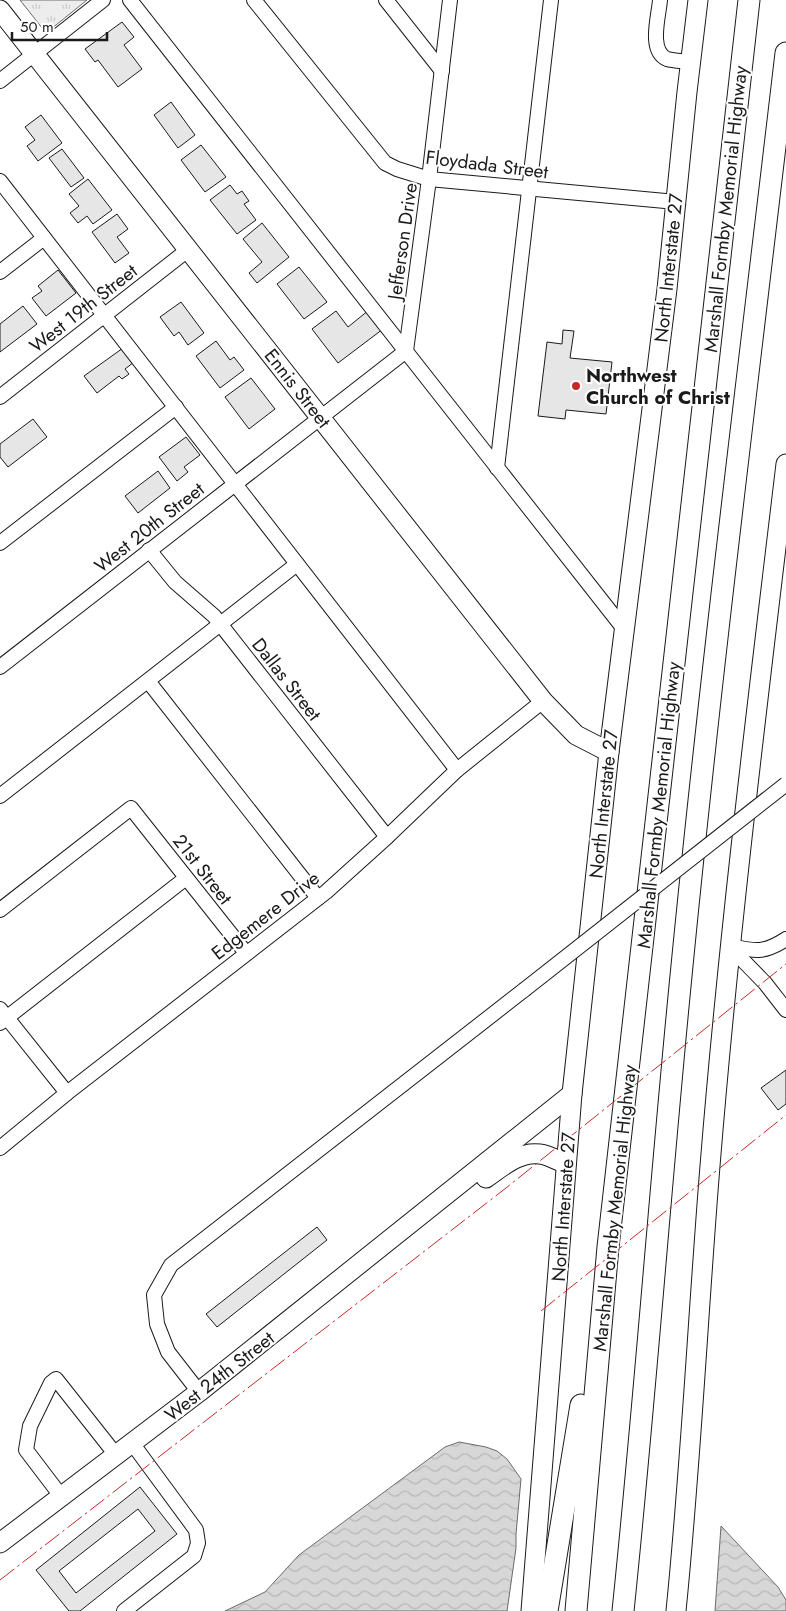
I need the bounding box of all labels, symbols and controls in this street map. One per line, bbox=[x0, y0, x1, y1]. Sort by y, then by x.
scale bar bbox=[12, 10, 108, 42]
text: 50 m bbox=[20, 16, 54, 38]
street label: Marshall Formby Memorial Highway bbox=[697, 64, 754, 354]
street label: Floydada Street bbox=[424, 144, 550, 185]
street label: Jefferson Drive bbox=[381, 181, 424, 304]
street label: North Interstate 27 bbox=[647, 192, 690, 344]
street label: West 19th Street bbox=[24, 257, 143, 359]
street label: Ennis Street bbox=[258, 343, 337, 434]
place label: Northwest Church of Christ bbox=[586, 362, 730, 411]
marker: Northwest Church of Christ bbox=[570, 380, 582, 392]
street label: West 20th Street bbox=[89, 476, 210, 579]
street label: Dallas Street bbox=[246, 632, 328, 727]
street label: Marshall Formby Memorial Highway bbox=[630, 660, 687, 950]
street label: North Interstate 27 bbox=[582, 728, 625, 880]
street label: 21st Street bbox=[167, 828, 239, 911]
street label: Edgemere Drive bbox=[206, 864, 325, 966]
street label: Marshall Formby Memorial Highway bbox=[586, 1063, 643, 1353]
street label: North Interstate 27 bbox=[545, 1131, 582, 1283]
street label: West 24th Street bbox=[159, 1325, 280, 1428]

